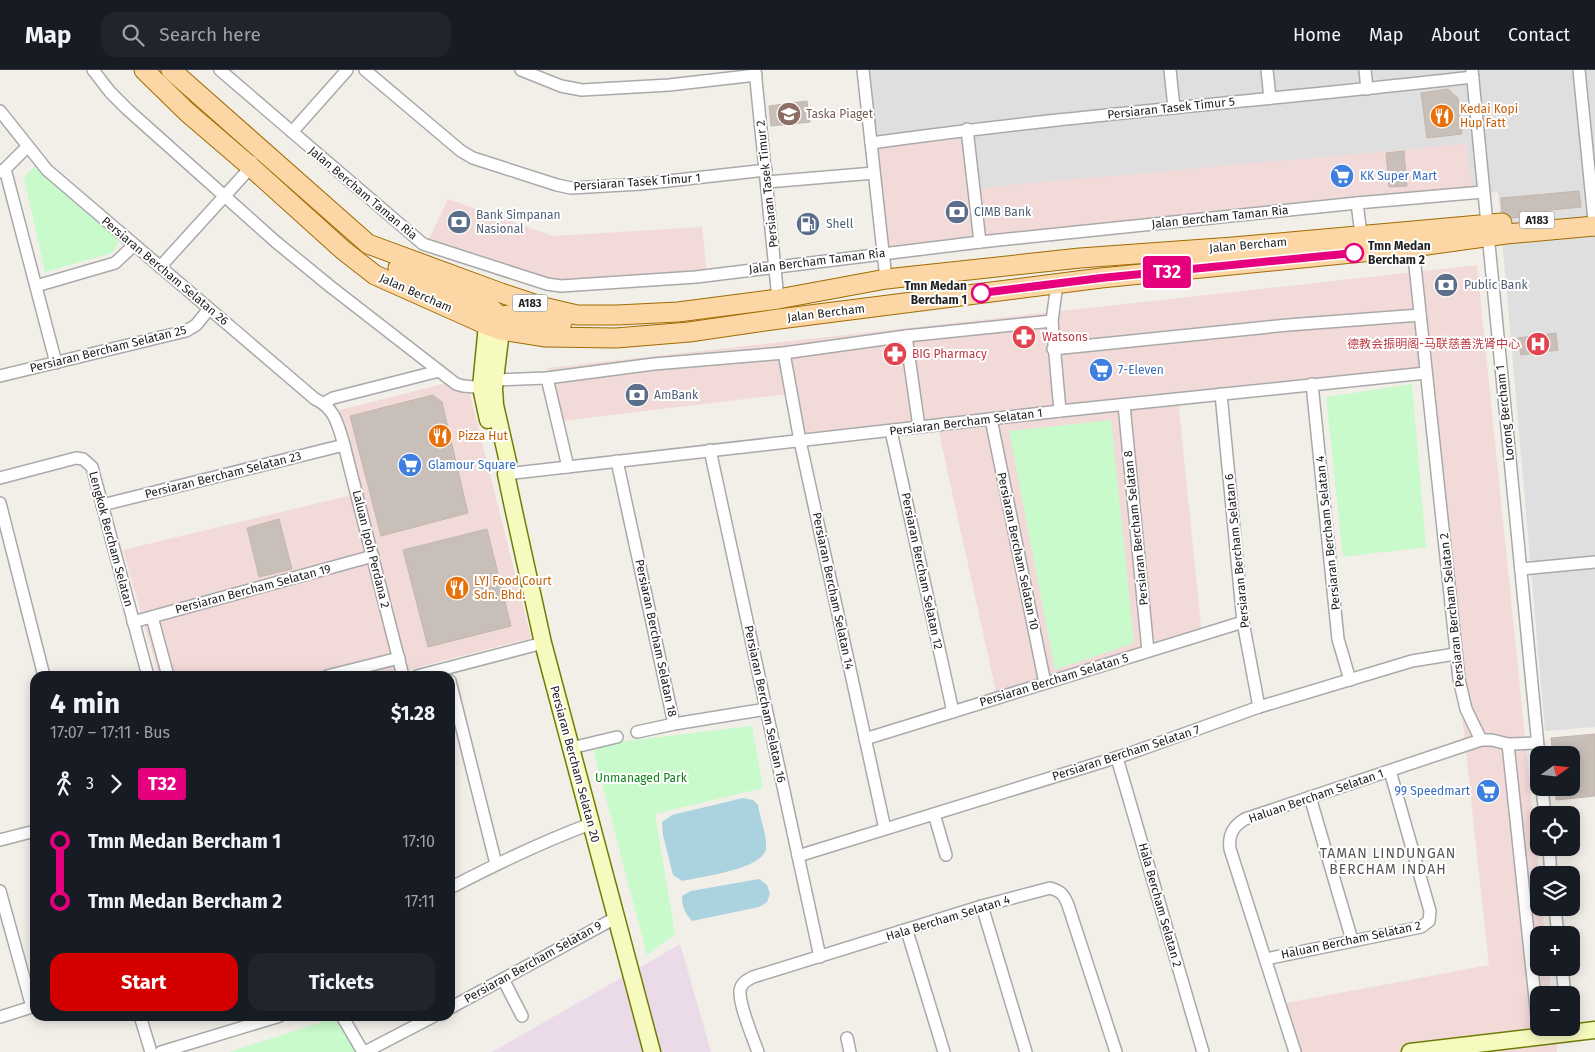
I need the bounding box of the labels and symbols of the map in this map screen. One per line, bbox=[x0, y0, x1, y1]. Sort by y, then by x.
street label: Persiaran Tasek Timur 5 bbox=[1107, 94, 1235, 122]
school or university icon: Taska Piaget bbox=[776, 101, 802, 127]
place label: Kedai Kopi Hup Fatt bbox=[1460, 102, 1518, 130]
restaurant icon: Kedai Kopi Hup Fatt bbox=[1429, 103, 1455, 129]
place label: Taska Piaget bbox=[806, 107, 874, 121]
street label: Persiaran Tasek Timur 2 bbox=[753, 119, 781, 248]
street label: Jalan Bercham Taman Ria bbox=[306, 143, 420, 243]
supermarket icon: KK Super Mart bbox=[1329, 163, 1355, 189]
place label: KK Super Mart bbox=[1360, 169, 1438, 183]
street label: Persiaran Tasek Timur 1 bbox=[573, 171, 701, 193]
bank icon: CIMB Bank bbox=[944, 199, 970, 225]
street label: Jalan Bercham Taman Ria bbox=[1151, 203, 1289, 231]
place label: CIMB Bank bbox=[974, 205, 1032, 219]
place label: Bank Simpanan Nasional bbox=[476, 208, 561, 236]
bank icon: Bank Simpanan Nasional bbox=[446, 209, 472, 235]
fuel station icon: Shell bbox=[795, 211, 821, 237]
road number: A183 bbox=[1520, 212, 1554, 228]
street label: Persiaran Bercham Selatan 26 bbox=[99, 214, 231, 328]
place label: Shell bbox=[826, 217, 854, 231]
street label: Jalan Bercham bbox=[1209, 235, 1287, 255]
place label: Tmn Medan Bercham 2 bbox=[1368, 239, 1431, 267]
marker: Tmn Medan Bercham 2 bbox=[1344, 243, 1364, 263]
street label: Jalan Bercham Taman Ria bbox=[748, 246, 886, 276]
line badge: T32 bbox=[1138, 256, 1196, 288]
street label: Jalan Bercham bbox=[378, 271, 454, 315]
bank icon: Public Bank bbox=[1433, 272, 1459, 298]
place label: Public Bank bbox=[1464, 278, 1528, 292]
place label: Tmn Medan Bercham 1 bbox=[904, 279, 967, 307]
marker: Tmn Medan Bercham 1 bbox=[971, 283, 991, 303]
road number: A183 bbox=[512, 294, 548, 312]
street label: Jalan Bercham bbox=[786, 301, 866, 325]
street label: Persiaran Bercham Selatan 25 bbox=[28, 323, 188, 375]
pharmacy icon: Watsons bbox=[1011, 324, 1037, 350]
place label: Watsons bbox=[1042, 330, 1088, 344]
hospital icon: 德教会振明阁-马联慈善洗肾中心 bbox=[1525, 331, 1551, 357]
place label: 德教会振明阁-马联慈善洗肾中心 bbox=[1347, 337, 1520, 351]
pharmacy icon: BIG Pharmacy bbox=[882, 341, 908, 367]
place label: BIG Pharmacy bbox=[912, 347, 987, 361]
supermarket icon: 7-Eleven bbox=[1088, 357, 1114, 383]
place label: 7-Eleven bbox=[1118, 363, 1164, 377]
street label: Lorong Bercham 1 bbox=[1493, 364, 1517, 462]
bank icon: AmBank bbox=[624, 382, 650, 408]
place label: AmBank bbox=[654, 388, 699, 402]
street label: Persiaran Bercham Selatan 1 bbox=[889, 406, 1043, 438]
restaurant icon: Pizza Hut bbox=[427, 423, 453, 449]
place label: Pizza Hut bbox=[458, 429, 509, 443]
street label: Persiaran Bercham Selatan 23 bbox=[143, 449, 303, 501]
street label: Persiaran Bercham Selatan 8 bbox=[1121, 450, 1151, 606]
supermarket icon: Glamour Square bbox=[397, 452, 423, 478]
street label: Persiaran Bercham Selatan 4 bbox=[1313, 454, 1343, 611]
place label: Glamour Square bbox=[428, 458, 516, 472]
street label: Lengkok Bercham Selatan bbox=[86, 470, 136, 608]
street label: Persiaran Bercham Selatan 10 bbox=[994, 471, 1042, 631]
street label: Persiaran Bercham Selatan 6 bbox=[1222, 473, 1252, 629]
street label: Laluan Ipoh Perdana 2 bbox=[350, 489, 392, 610]
street label: Persiaran Bercham Selatan 12 bbox=[899, 491, 946, 651]
street label: Persiaran Bercham Selatan 14 bbox=[809, 511, 857, 672]
street label: Persiaran Bercham Selatan 2 bbox=[1437, 532, 1467, 688]
street label: Persiaran Bercham Selatan 18 bbox=[632, 558, 680, 718]
street label: Persiaran Bercham Selatan 19 bbox=[174, 561, 332, 617]
place label: LYJ Food Court Sdn. Bhd. bbox=[474, 574, 552, 602]
restaurant icon: LYJ Food Court Sdn. Bhd. bbox=[444, 575, 470, 601]
street label: Persiaran Bercham Selatan 16 bbox=[741, 624, 789, 784]
street label: Persiaran Bercham Selatan 5 bbox=[978, 651, 1130, 709]
street label: Persiaran Bercham Selatan 20 bbox=[547, 684, 603, 844]
street label: Persiaran Bercham Selatan 7 bbox=[1050, 722, 1202, 784]
north arrow bbox=[1530, 746, 1580, 796]
street label: Haluan Bercham Selatan 1 bbox=[1247, 766, 1385, 826]
park label: Unmanaged Park bbox=[595, 771, 688, 785]
supermarket icon: 99 Speedmart bbox=[1475, 778, 1501, 804]
place label: 99 Speedmart bbox=[1395, 784, 1471, 798]
street label: Hala Bercham Selatan 2 bbox=[1136, 841, 1184, 969]
district label: TAMAN LINDUNGAN BERCHAM INDAH bbox=[1320, 845, 1456, 878]
street label: Hala Bercham Selatan 4 bbox=[884, 892, 1012, 944]
street label: Persiaran Bercham Selatan 9 bbox=[462, 918, 604, 1006]
street label: Haluan Bercham Selatan 2 bbox=[1280, 918, 1422, 962]

